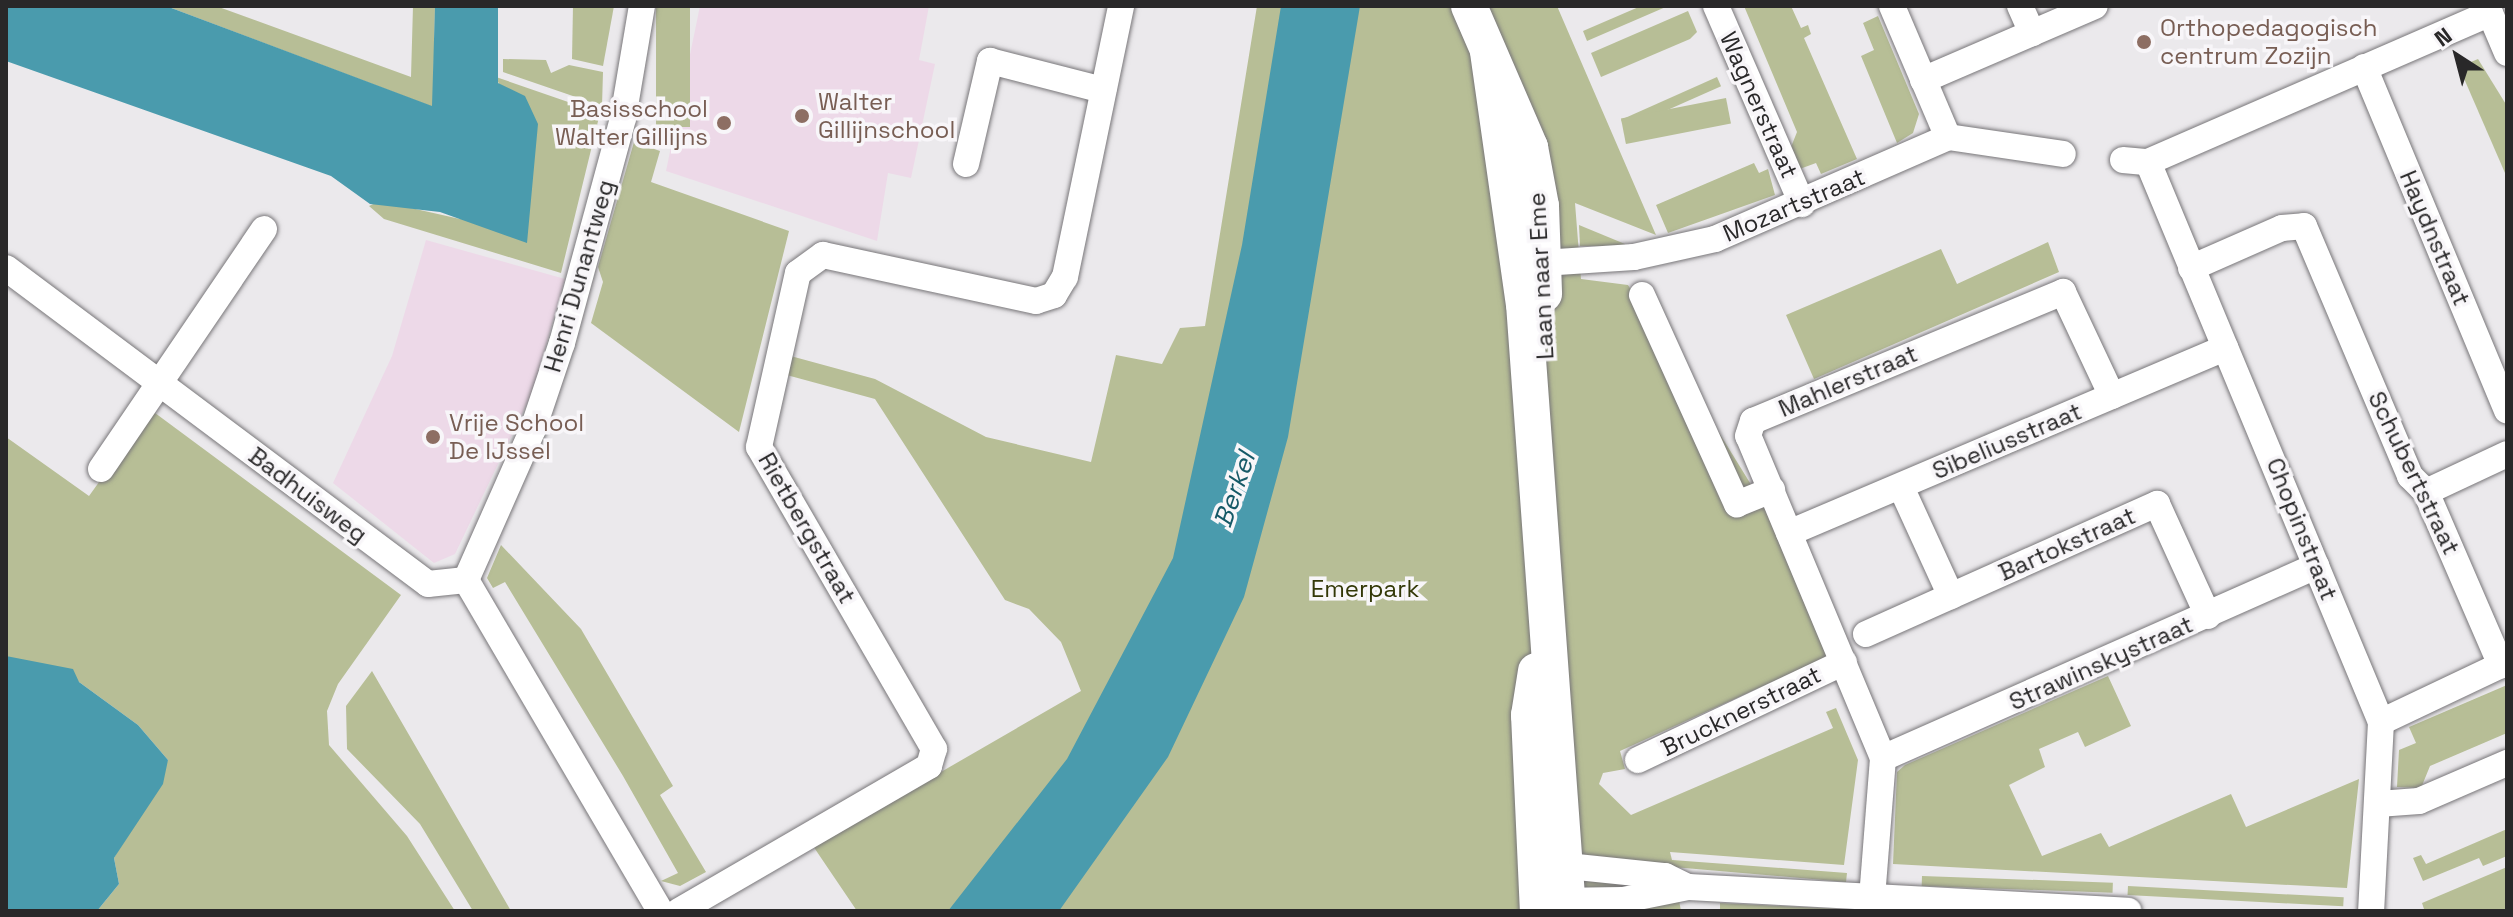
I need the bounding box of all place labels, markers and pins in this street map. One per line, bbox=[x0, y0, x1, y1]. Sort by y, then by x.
place label: Orthopedagogisch centrum Zozijn bbox=[2160, 14, 2378, 70]
marker: Orthopedagogisch centrum Zozijn bbox=[2135, 33, 2153, 51]
place label: Walter Gillijnschool bbox=[818, 88, 955, 144]
place label: Basisschool Walter Gillijns bbox=[555, 95, 708, 151]
marker: Walter Gillijnschool bbox=[793, 107, 811, 125]
marker: Basisschool Walter Gillijns bbox=[715, 114, 733, 132]
place label: Vrije School De IJssel bbox=[449, 409, 584, 465]
marker: Vrije School De IJssel bbox=[424, 428, 442, 446]

